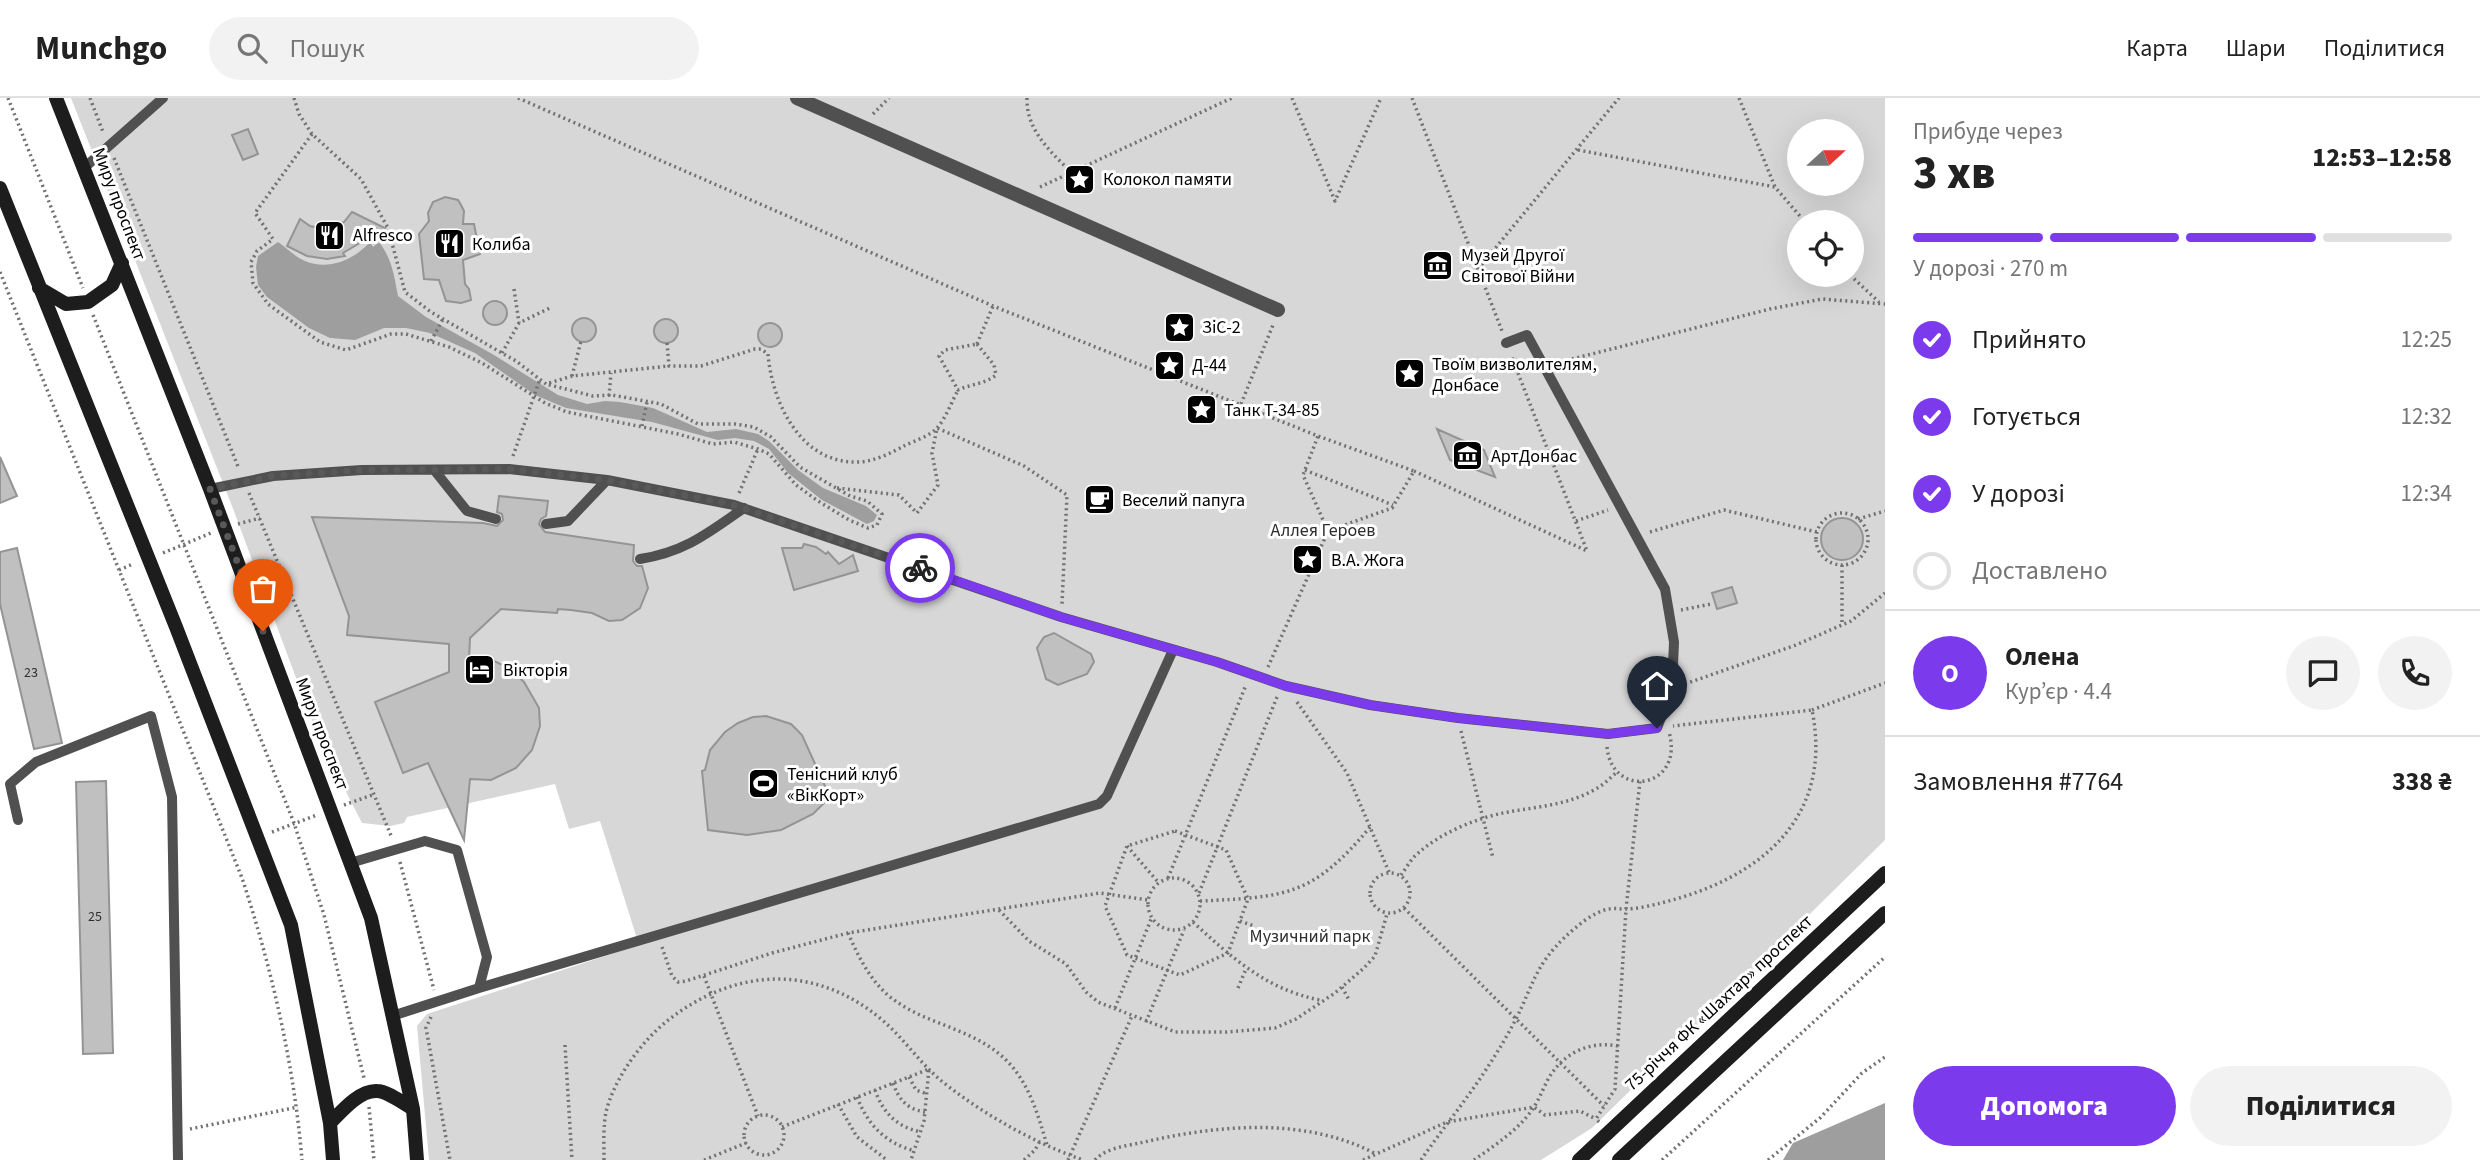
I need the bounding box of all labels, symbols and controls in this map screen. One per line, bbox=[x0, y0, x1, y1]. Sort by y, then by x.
search box bbox=[209, 17, 699, 80]
text: Munchgo bbox=[35, 25, 167, 72]
icon: search bbox=[233, 29, 271, 67]
text: Пошук bbox=[289, 30, 365, 67]
text: Карта bbox=[2126, 31, 2188, 66]
text: Шари bbox=[2226, 31, 2286, 66]
text: Поділитися bbox=[2324, 31, 2445, 66]
text: Прибуде через bbox=[1913, 115, 2063, 148]
north arrow bbox=[1787, 119, 1864, 196]
map controls bbox=[1787, 119, 1864, 287]
text: 12:53–12:58 bbox=[2312, 139, 2452, 176]
text: 3 хв bbox=[1913, 141, 1995, 206]
street label: Миру проспект bbox=[86, 144, 152, 264]
place icon: Колокол памяти bbox=[1063, 162, 1097, 196]
place label: Колокол памяти bbox=[1103, 167, 1232, 192]
button: locate bbox=[1787, 210, 1864, 287]
restaurant icon: Alfresco bbox=[313, 218, 347, 252]
place label: Alfresco bbox=[353, 223, 413, 248]
restaurant icon: Колиба bbox=[432, 227, 466, 261]
place label: Колиба bbox=[472, 232, 530, 257]
place label: Музей Другої Світової Війни bbox=[1461, 243, 1575, 289]
museum icon: Музей Другої Світової Війни bbox=[1421, 248, 1455, 282]
text: У дорозі · 270 m bbox=[1913, 252, 2068, 285]
place icon: ЗіС-2 bbox=[1162, 310, 1196, 344]
place label: ЗіС-2 bbox=[1202, 315, 1241, 340]
icon: check bbox=[1913, 321, 1951, 359]
text: Прийнято bbox=[1972, 321, 2086, 358]
text: 12:25 bbox=[2401, 323, 2452, 356]
place icon: Д-44 bbox=[1152, 348, 1186, 382]
place label: Твоїм визволителям, Донбасе bbox=[1432, 352, 1597, 398]
place label: Д-44 bbox=[1192, 353, 1227, 378]
place icon: Твоїм визволителям, Донбасе bbox=[1392, 357, 1426, 391]
place icon: Танк Т-34-85 bbox=[1184, 393, 1218, 427]
place label: Танк Т-34-85 bbox=[1224, 398, 1319, 423]
icon: check bbox=[1913, 398, 1951, 436]
text: Готується bbox=[1972, 398, 2081, 435]
text: 12:32 bbox=[2401, 400, 2452, 433]
museum icon: АртДонбас bbox=[1451, 439, 1485, 473]
place label: АртДонбас bbox=[1491, 444, 1577, 469]
icon: check bbox=[1913, 475, 1951, 513]
text: У дорозі bbox=[1972, 475, 2065, 512]
text: 12:34 bbox=[2401, 477, 2452, 510]
cafe icon: Веселий папуга bbox=[1082, 483, 1116, 517]
place label: Веселий папуга bbox=[1122, 488, 1245, 513]
park label: Аллея Героев bbox=[1271, 518, 1375, 543]
courier bbox=[885, 533, 955, 603]
place icon: В.А. Жога bbox=[1291, 543, 1325, 577]
place label: В.А. Жога bbox=[1331, 548, 1404, 573]
icon: bike bbox=[901, 549, 939, 587]
text: Доставлено bbox=[1972, 552, 2108, 589]
pin bbox=[233, 559, 293, 631]
icon: bag bbox=[244, 570, 282, 608]
button: chat bbox=[2286, 636, 2360, 710]
button: phone bbox=[2378, 636, 2452, 710]
text: Олена bbox=[2005, 638, 2080, 675]
hotel icon: Вікторія bbox=[463, 653, 497, 687]
text: О bbox=[1941, 655, 1959, 692]
pin bbox=[1627, 656, 1687, 728]
place label: Вікторія bbox=[503, 658, 568, 683]
house number: 23 bbox=[24, 663, 38, 683]
icon: home bbox=[1638, 667, 1676, 705]
street label: Миру проспект bbox=[289, 674, 355, 794]
text: Кур’єр · 4.4 bbox=[2005, 675, 2112, 708]
place label: Тенісний клуб «ВікКорт» bbox=[787, 762, 898, 808]
text: Замовлення #7764 bbox=[1913, 763, 2123, 800]
text: 338 ₴ bbox=[2392, 763, 2452, 800]
sports icon: Тенісний клуб «ВікКорт» bbox=[747, 767, 781, 801]
house number: 25 bbox=[88, 907, 102, 927]
street label: 75-річчя ФК «Шахтар» проспект bbox=[1620, 909, 1818, 1097]
park label: Музичний парк bbox=[1250, 924, 1370, 949]
button: Допомога bbox=[1913, 1066, 2176, 1146]
button: Поділитися bbox=[2190, 1066, 2452, 1146]

